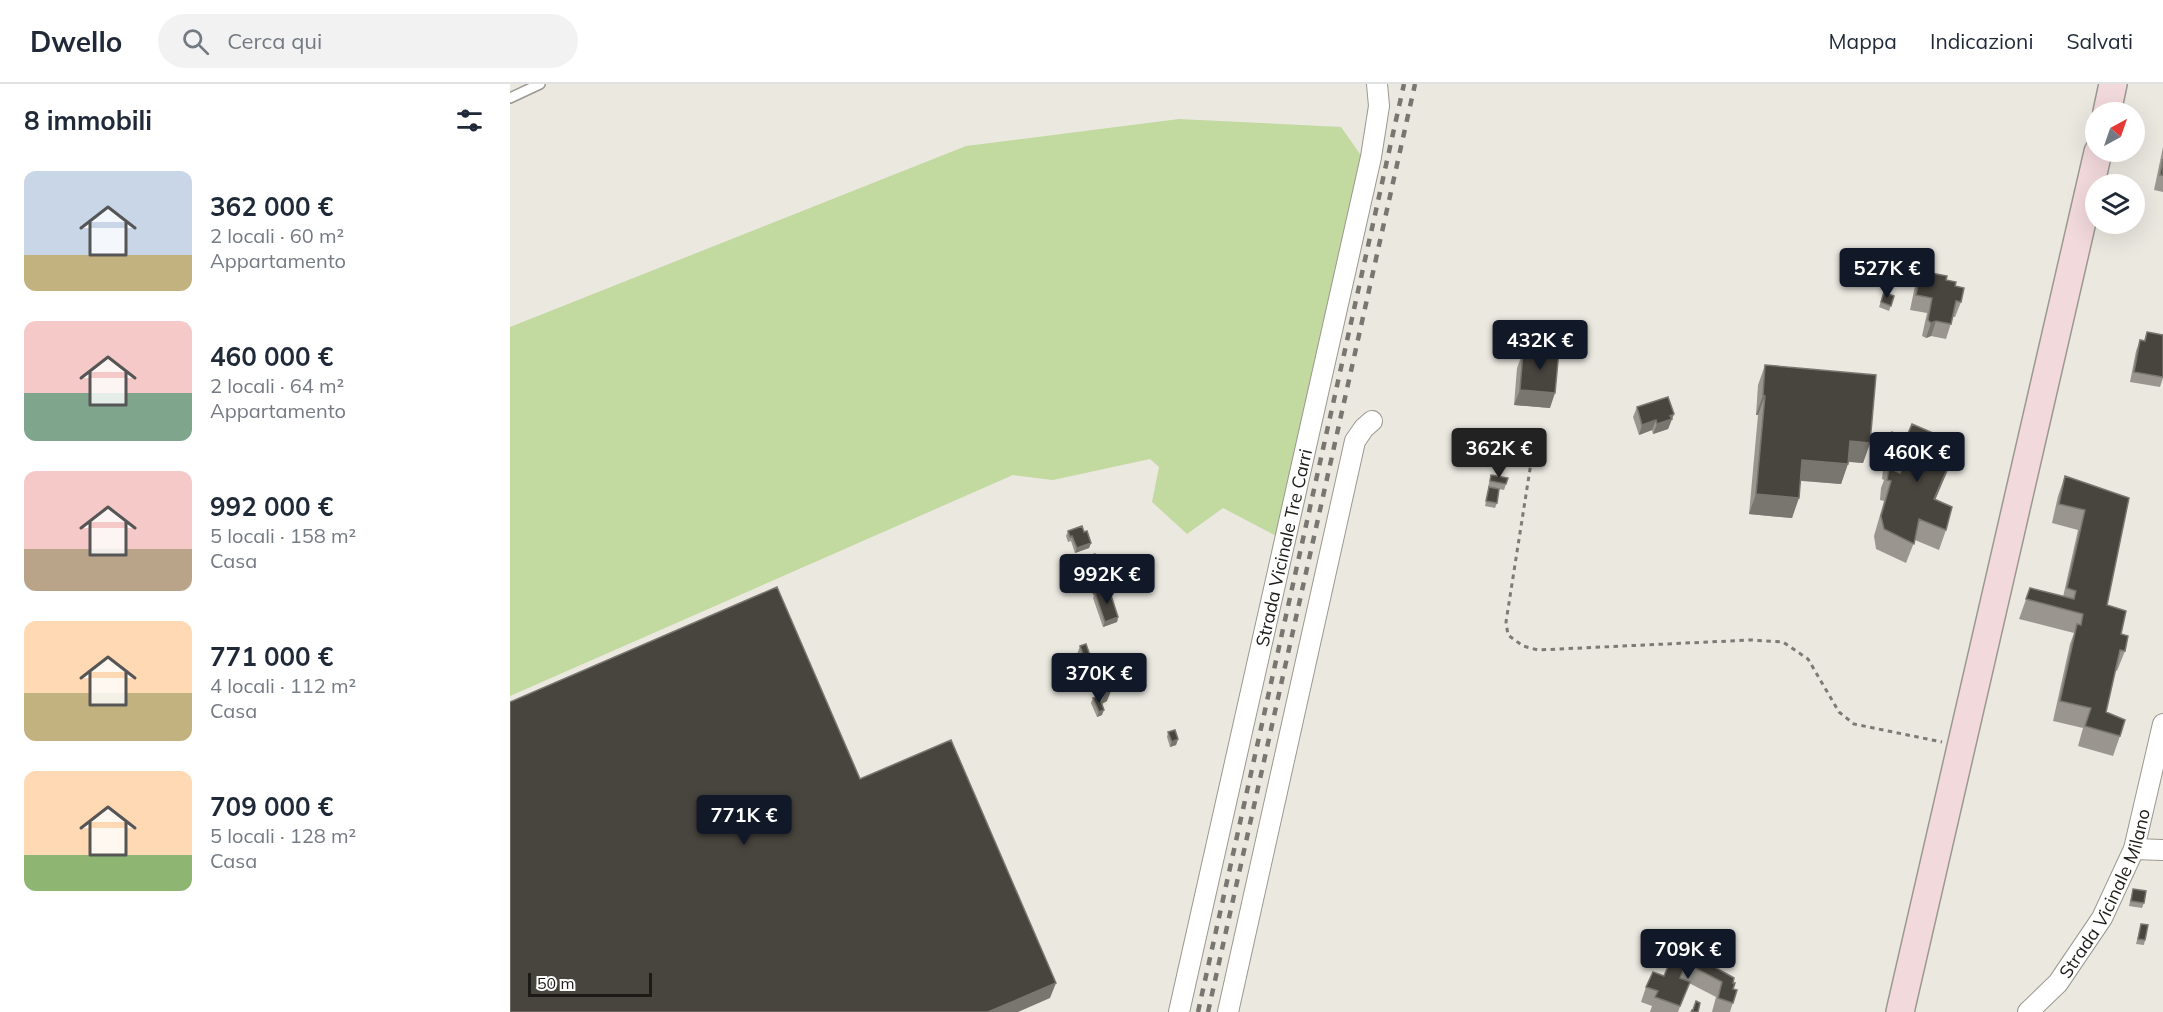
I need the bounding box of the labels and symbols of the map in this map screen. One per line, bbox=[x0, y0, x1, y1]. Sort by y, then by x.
north arrow bbox=[2085, 102, 2145, 162]
pin: 527K € bbox=[1838, 248, 1936, 299]
pin: 432K € bbox=[1491, 320, 1589, 371]
pin: 362K € bbox=[1450, 428, 1548, 479]
pin: 460K € bbox=[1868, 432, 1966, 483]
street label: Strada Vicinale Tre Carri bbox=[1250, 446, 1317, 649]
pin: 992K € bbox=[1058, 554, 1156, 605]
pin: 370K € bbox=[1050, 653, 1148, 704]
pin: 771K € bbox=[695, 795, 793, 846]
street label: Strada Vicinale Milano bbox=[2053, 806, 2155, 982]
pin: 709K € bbox=[1639, 929, 1737, 980]
scale bar bbox=[528, 970, 652, 998]

